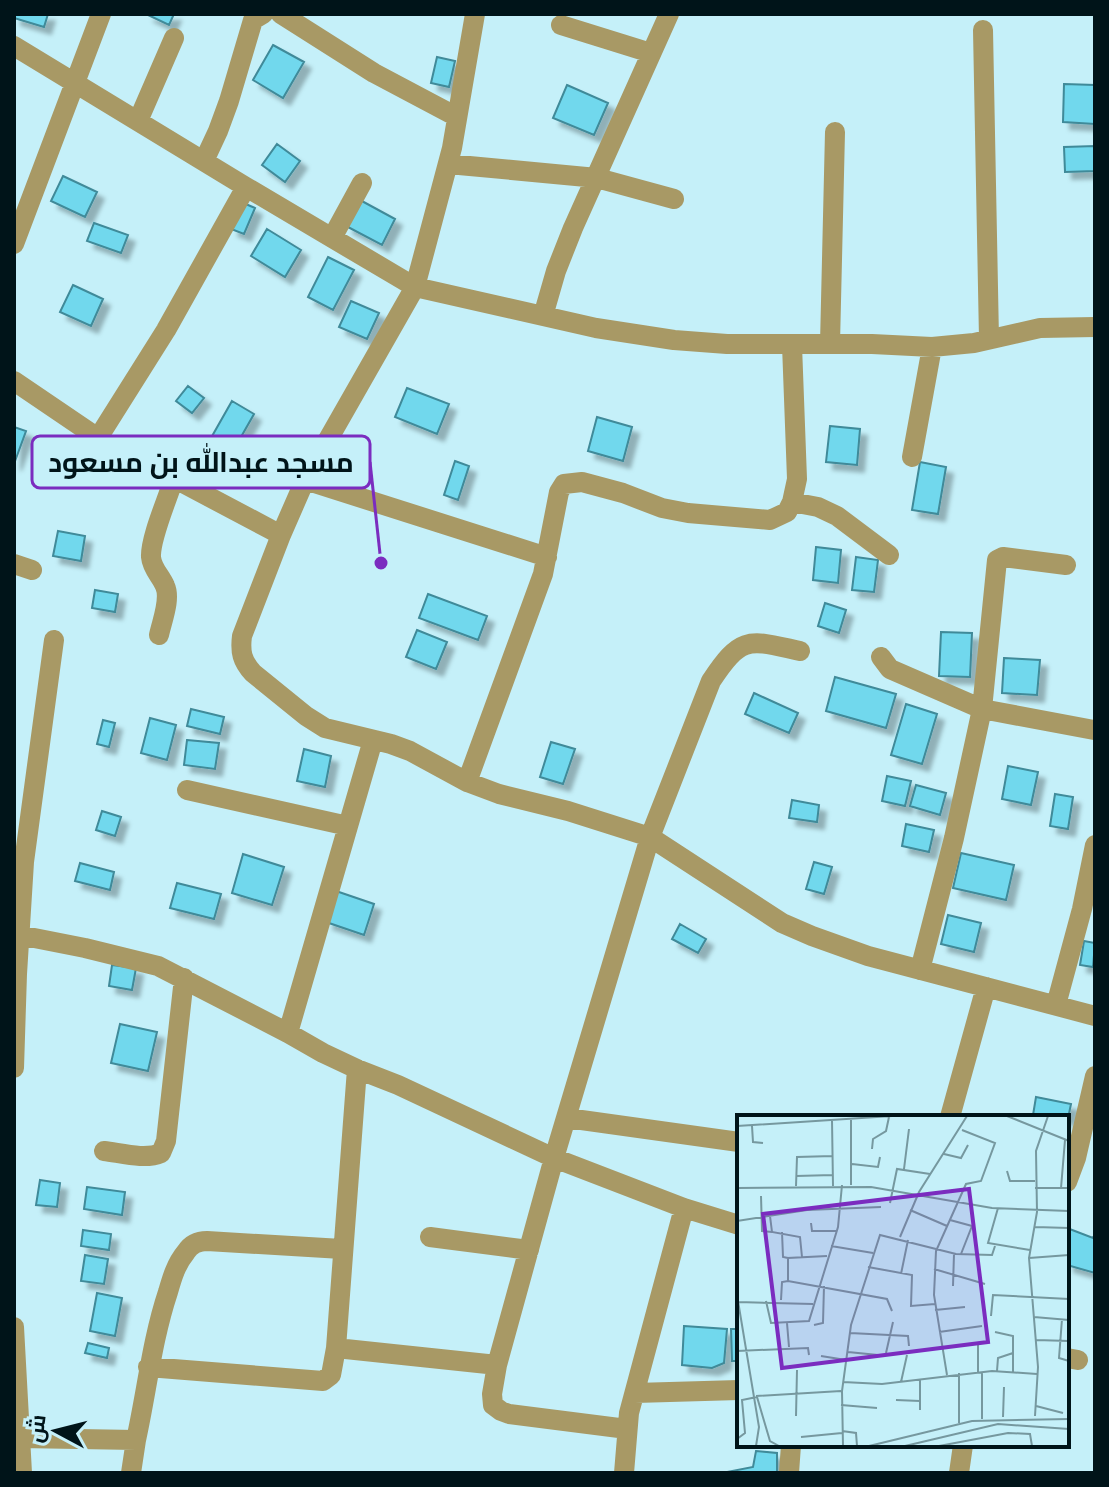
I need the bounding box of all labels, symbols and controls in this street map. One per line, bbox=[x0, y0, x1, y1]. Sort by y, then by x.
callout: مسجد عبدالله بن مسعود bbox=[32, 436, 370, 488]
text: مسجد عبدالله بن مسعود bbox=[48, 443, 354, 480]
inset map bbox=[737, 1115, 1069, 1447]
north arrow bbox=[16, 1391, 96, 1471]
text: ش bbox=[20, 1413, 52, 1444]

